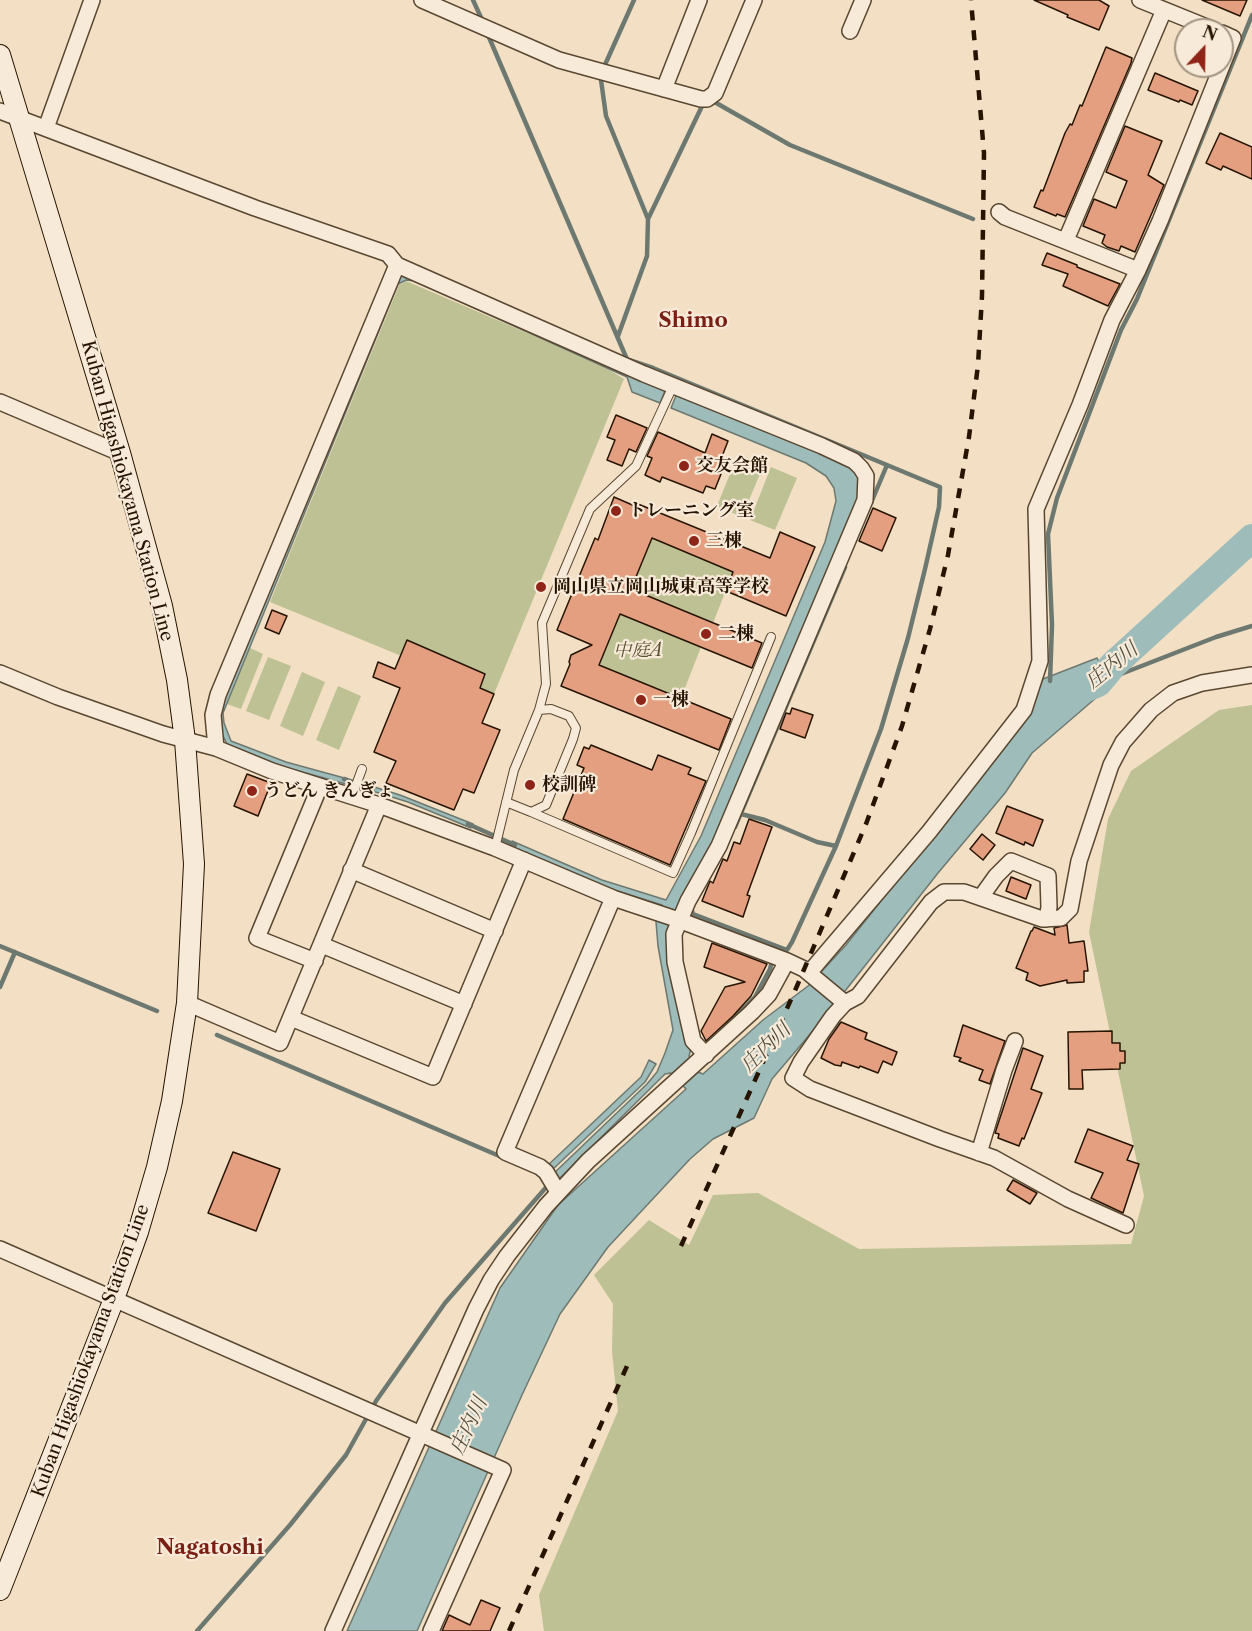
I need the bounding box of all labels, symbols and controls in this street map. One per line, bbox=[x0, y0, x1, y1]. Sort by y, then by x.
north arrow bbox=[1174, 18, 1234, 78]
text: N bbox=[1200, 21, 1220, 45]
district label: Shimo bbox=[658, 308, 728, 334]
street label: Kuban Higashiokayama Station Line bbox=[76, 338, 178, 644]
place label: 交友会館 bbox=[696, 455, 768, 477]
marker: 交友会館 bbox=[677, 459, 691, 473]
place label: トレーニング室 bbox=[628, 500, 754, 522]
marker: トレーニング室 bbox=[609, 504, 623, 518]
place label: 三棟 bbox=[706, 530, 742, 552]
marker: 三棟 bbox=[687, 534, 701, 548]
place label: 岡山県立岡山城東高等学校 bbox=[553, 576, 769, 598]
marker: 岡山県立岡山城東高等学校 bbox=[534, 580, 548, 594]
place label: 二棟 bbox=[718, 623, 754, 645]
marker: 二棟 bbox=[699, 627, 713, 641]
water label: 庄内川 bbox=[1081, 638, 1143, 694]
park label: 中庭A bbox=[613, 640, 663, 662]
place label: 一棟 bbox=[653, 689, 689, 711]
marker: 一棟 bbox=[634, 693, 648, 707]
place label: 校訓碑 bbox=[542, 774, 596, 796]
marker: 校訓碑 bbox=[523, 778, 537, 792]
place label: うどん きんぎょ bbox=[264, 780, 395, 802]
marker: うどん きんぎょ bbox=[245, 784, 259, 798]
water label: 庄内川 bbox=[736, 1018, 796, 1078]
street label: Kuban Higashiokayama Station Line bbox=[28, 1202, 154, 1500]
water label: 庄内川 bbox=[445, 1394, 493, 1458]
district label: Nagatoshi bbox=[156, 1535, 264, 1561]

